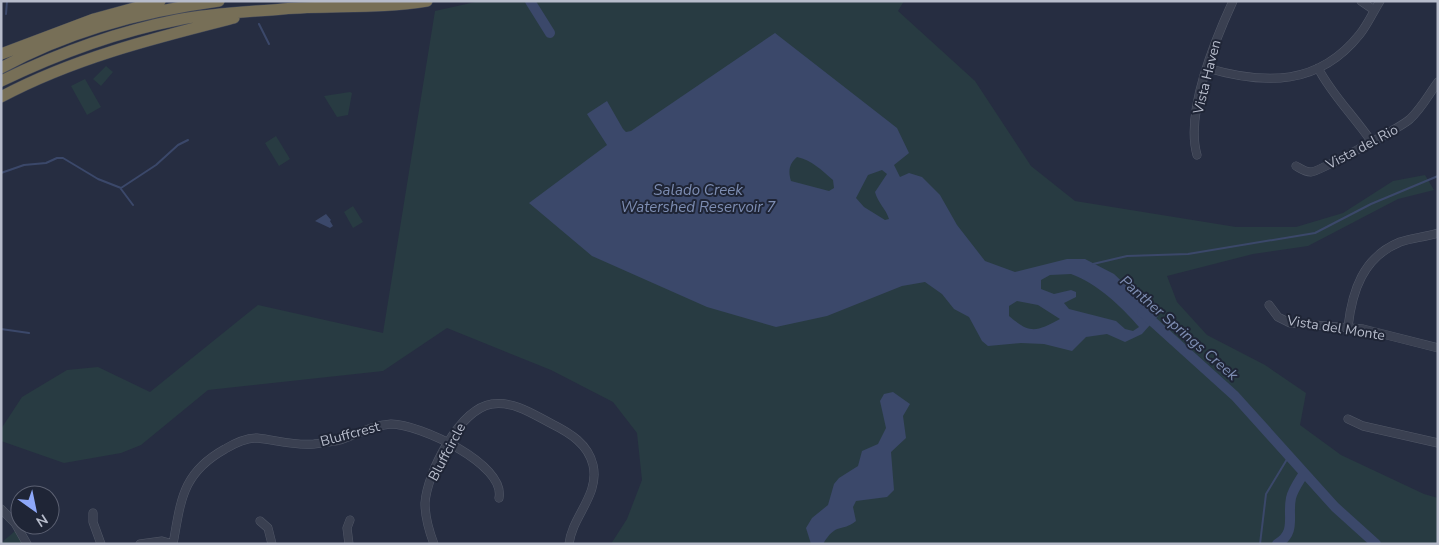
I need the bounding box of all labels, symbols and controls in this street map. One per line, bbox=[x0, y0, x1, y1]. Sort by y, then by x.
street label: Vista Haven bbox=[1188, 38, 1225, 117]
street label: Vista del Rio bbox=[1322, 120, 1402, 174]
water label: Salado Creek Watershed Reservoir 7 bbox=[621, 180, 776, 217]
water label: Panther Springs Creek bbox=[1116, 271, 1243, 385]
street label: Vista del Monte bbox=[1285, 311, 1386, 345]
street label: Bluffcrest bbox=[318, 417, 382, 451]
street label: Bluffcircle bbox=[424, 420, 470, 484]
north arrow bbox=[10, 485, 60, 535]
text: N bbox=[32, 510, 51, 531]

